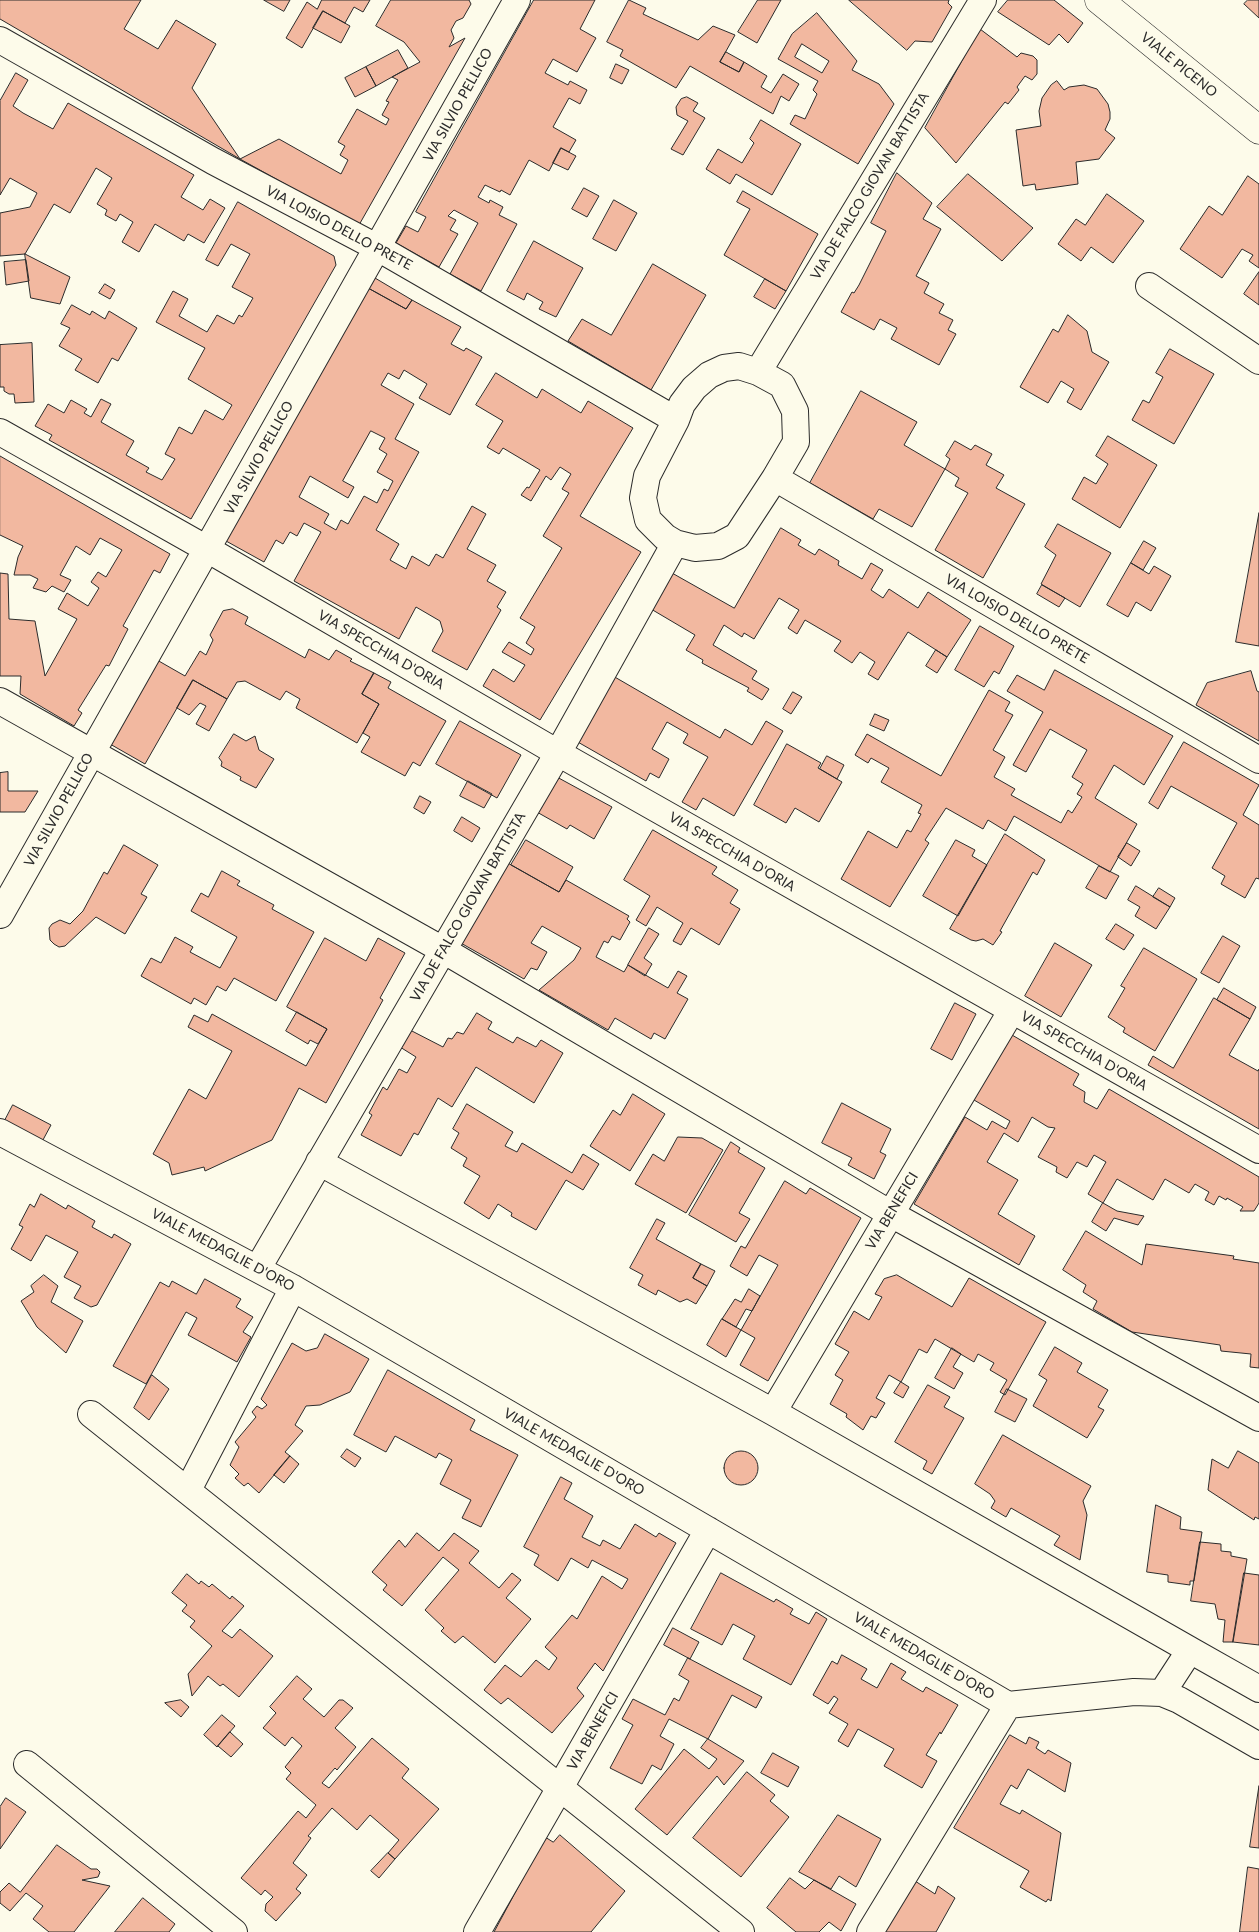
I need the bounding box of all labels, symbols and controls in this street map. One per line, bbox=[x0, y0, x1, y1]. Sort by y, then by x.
street label: VIALE PICENO bbox=[1137, 29, 1221, 101]
street label: VIA SILVIO PELLICO bbox=[420, 45, 496, 165]
street label: VIA DE FALCO GIOVAN BATTISTA bbox=[807, 89, 933, 283]
street label: VIA LOISIO DELLO PRETE bbox=[263, 182, 415, 274]
street label: VIA SILVIO PELLICO bbox=[221, 398, 297, 518]
street label: VIA LOISIO DELLO PRETE bbox=[942, 571, 1092, 667]
street label: VIA SPECCHIA D'ORIA bbox=[315, 607, 447, 693]
street label: VIA SILVIO PELLICO bbox=[21, 750, 97, 870]
street label: VIA DE FALCO GIOVAN BATTISTA bbox=[407, 809, 529, 1005]
street label: VIA SPECCHIA D'ORIA bbox=[666, 809, 798, 895]
street label: VIA SPECCHIA D'ORIA bbox=[1018, 1008, 1150, 1094]
street label: VIA BENEFICI bbox=[862, 1169, 922, 1253]
street label: VIALE MEDAGLIE D'ORO bbox=[148, 1205, 298, 1295]
street label: VIALE MEDAGLIE D'ORO bbox=[501, 1405, 647, 1499]
street label: VIALE MEDAGLIE D'ORO bbox=[851, 1609, 997, 1703]
street label: VIA BENEFICI bbox=[564, 1689, 622, 1773]

